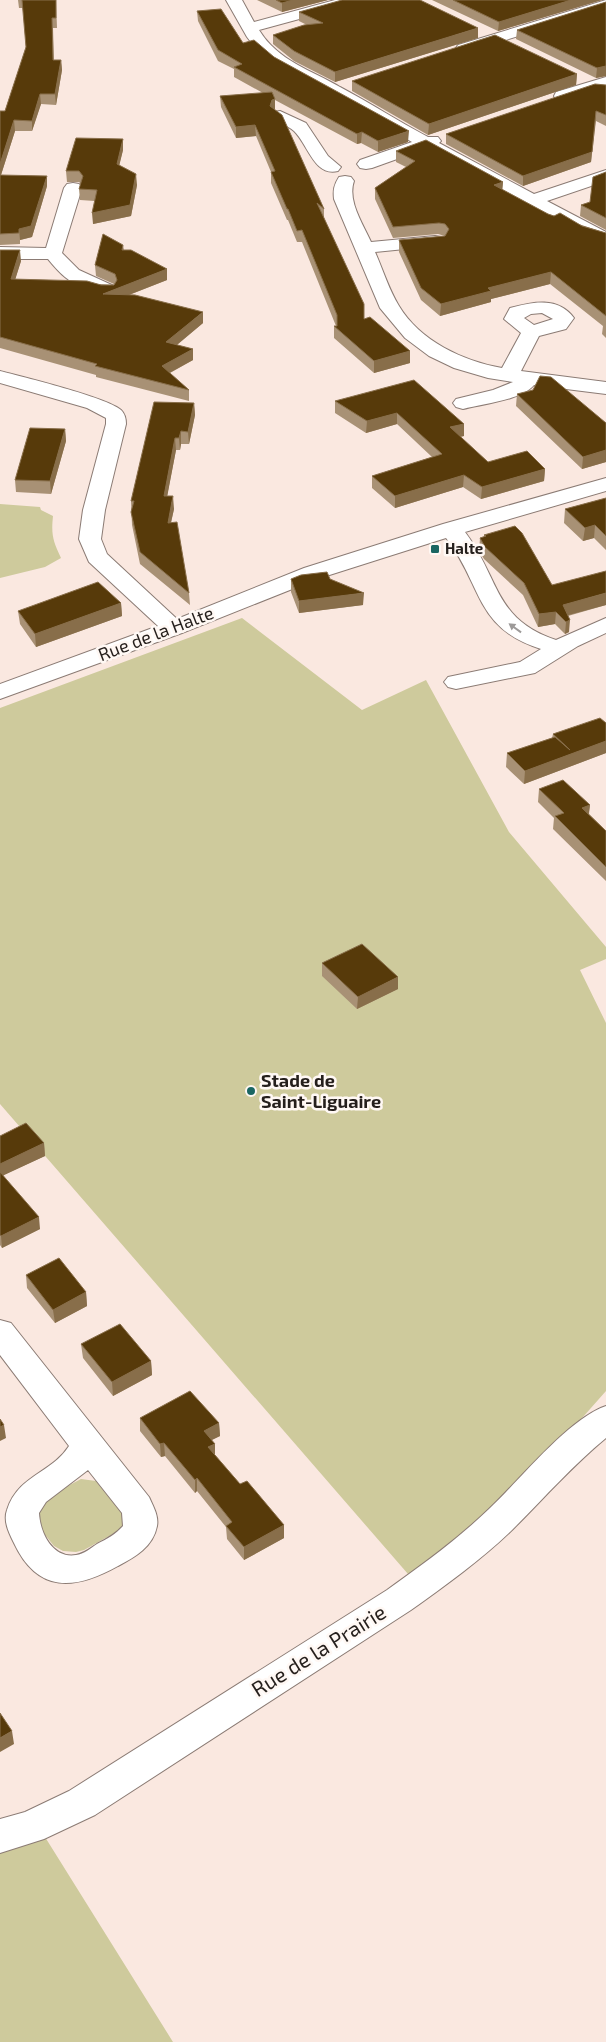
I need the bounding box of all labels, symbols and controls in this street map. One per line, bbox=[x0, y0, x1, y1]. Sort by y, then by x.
place label: Halte bbox=[445, 539, 483, 557]
marker: Halte bbox=[429, 543, 441, 555]
street label: Rue de la Halte bbox=[95, 601, 217, 665]
one-way arrow bbox=[509, 623, 522, 634]
place label: Stade de Saint-Liguaire bbox=[261, 1069, 381, 1112]
marker: Stade de Saint-Liguaire bbox=[245, 1085, 257, 1097]
street label: Rue de la Prairie bbox=[246, 1598, 390, 1701]

